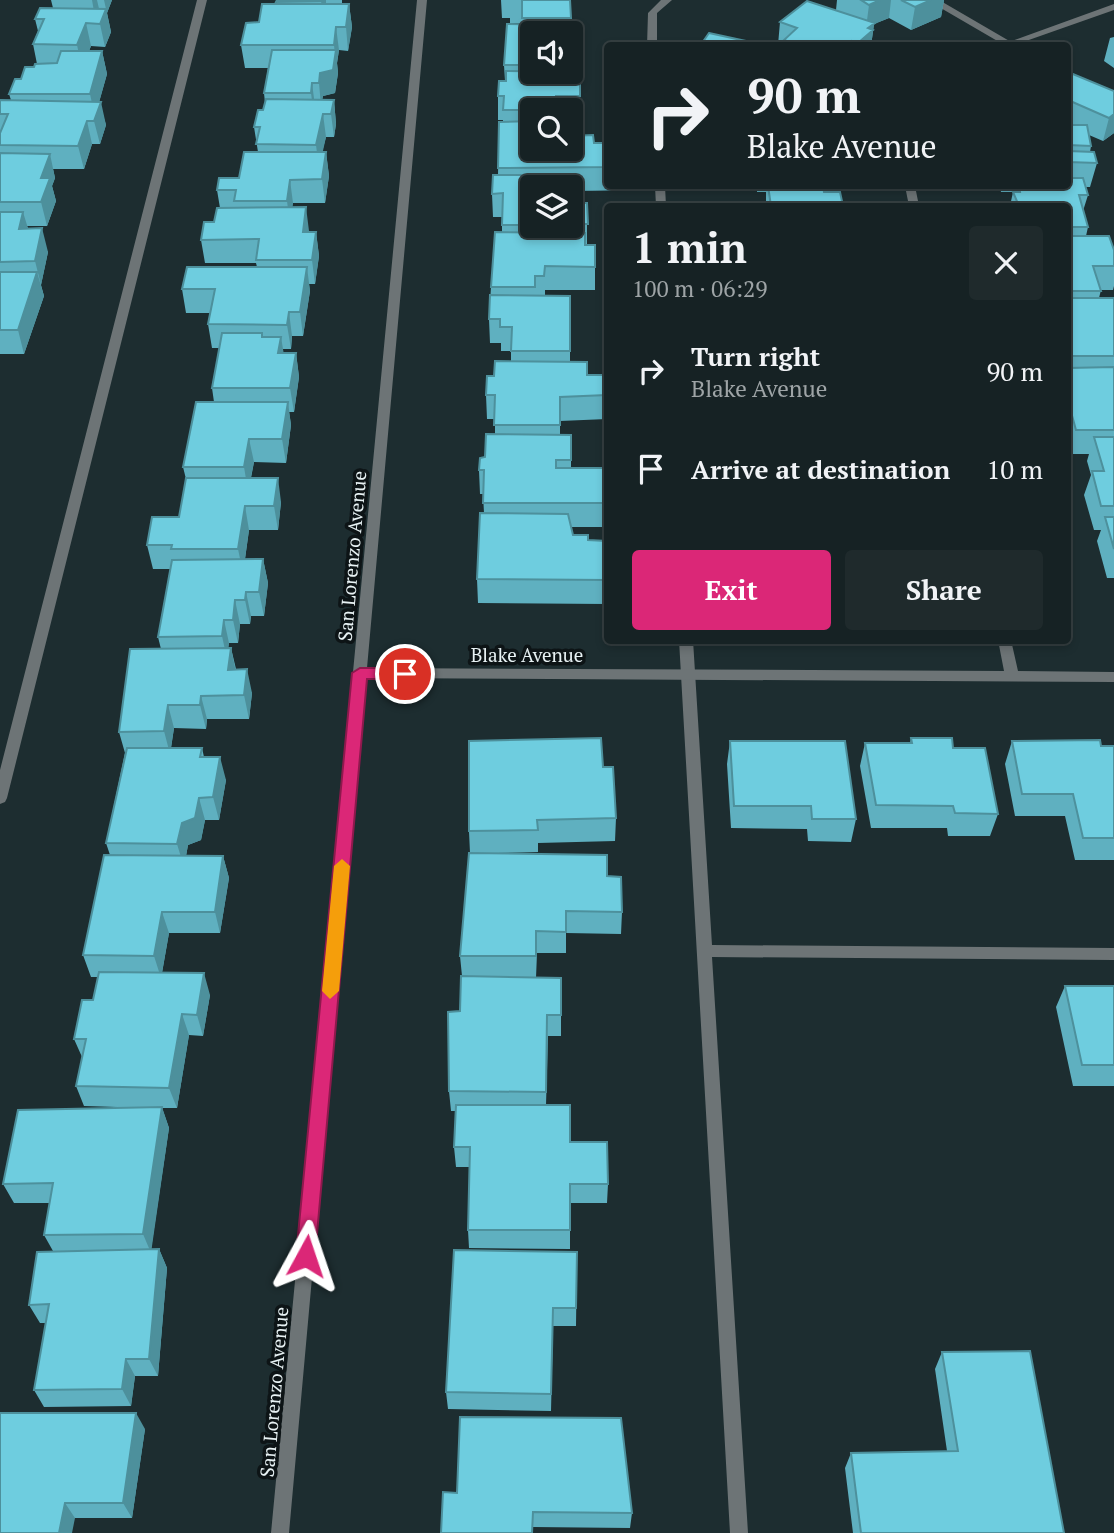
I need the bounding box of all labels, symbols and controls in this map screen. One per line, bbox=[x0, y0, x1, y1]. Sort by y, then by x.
map controls bbox=[520, 21, 583, 238]
button: sound bbox=[520, 21, 583, 84]
text: 90 m bbox=[747, 62, 861, 127]
icon: right bbox=[632, 70, 723, 161]
button: search bbox=[520, 98, 583, 161]
text: Blake Avenue bbox=[747, 125, 937, 167]
button: layers bbox=[520, 175, 583, 238]
text: 1 min bbox=[632, 219, 747, 275]
button: close bbox=[969, 226, 1043, 300]
text: 100 m · 06:29 bbox=[632, 273, 767, 304]
text: Turn right bbox=[691, 339, 820, 373]
icon: right bbox=[632, 352, 670, 390]
text: 90 m bbox=[987, 354, 1043, 388]
text: Blake Avenue bbox=[691, 373, 827, 404]
icon: arrive bbox=[632, 450, 670, 488]
text: Arrive at destination bbox=[691, 452, 950, 486]
text: 10 m bbox=[987, 452, 1043, 486]
street label: San Lorenzo Avenue bbox=[332, 470, 371, 642]
button: Exit bbox=[632, 550, 831, 630]
button: Share bbox=[845, 550, 1043, 630]
street label: Blake Avenue bbox=[471, 642, 583, 667]
pin bbox=[375, 644, 435, 704]
icon: arrive bbox=[386, 655, 424, 693]
position arrow bbox=[269, 1219, 343, 1293]
street label: San Lorenzo Avenue bbox=[254, 1306, 293, 1478]

